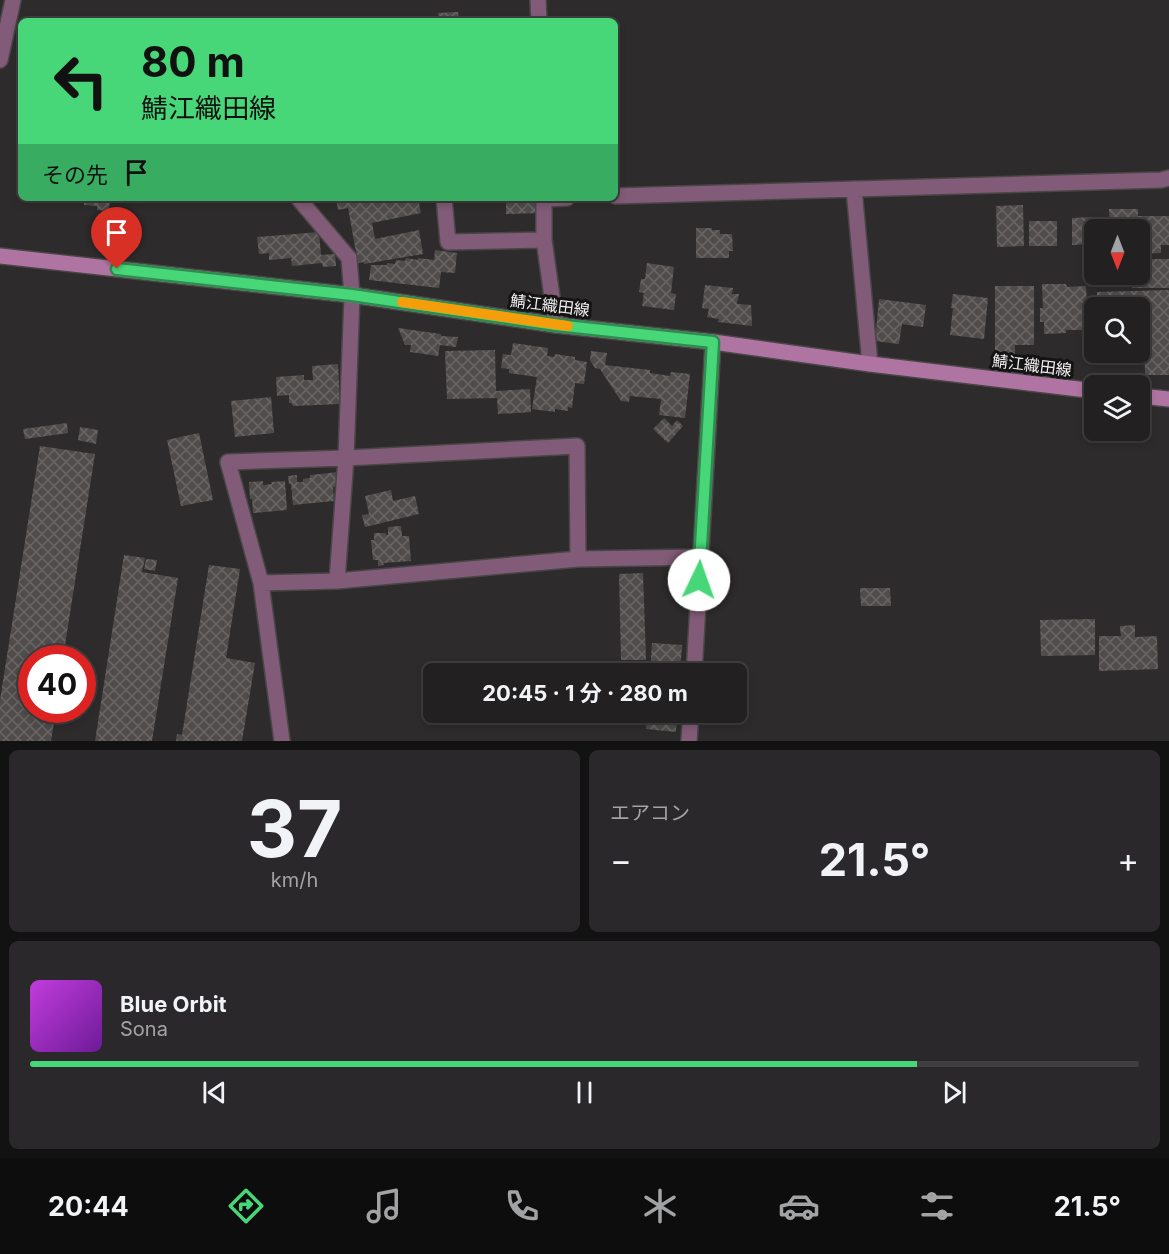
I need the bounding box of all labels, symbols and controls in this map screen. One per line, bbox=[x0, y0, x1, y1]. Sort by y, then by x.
text: 80 m bbox=[141, 36, 245, 87]
icon: left bbox=[42, 42, 120, 120]
text: 鯖江織田線 bbox=[141, 92, 276, 125]
icon: arrive bbox=[120, 156, 153, 189]
text: その先 bbox=[42, 162, 108, 188]
pin bbox=[91, 207, 142, 269]
icon: arrive bbox=[100, 216, 133, 249]
north arrow bbox=[1084, 219, 1150, 285]
map controls bbox=[1084, 219, 1150, 441]
street label: 鯖江織田線 bbox=[509, 290, 591, 320]
button: search bbox=[1084, 297, 1150, 363]
street label: 鯖江織田線 bbox=[991, 350, 1073, 380]
button: layers bbox=[1084, 375, 1150, 441]
position arrow bbox=[667, 548, 731, 612]
speed limit sign: 40 bbox=[18, 645, 96, 723]
text: 20:45 · 1 分 · 280 m bbox=[482, 680, 688, 706]
text: 37 bbox=[247, 781, 342, 876]
text: エアコン bbox=[610, 801, 690, 825]
text: 21.5° bbox=[819, 832, 930, 887]
text: − bbox=[610, 840, 632, 880]
text: + bbox=[1117, 840, 1139, 880]
text: km/h bbox=[271, 868, 318, 892]
text: Blue Orbit bbox=[120, 991, 227, 1017]
text: Sona bbox=[120, 1017, 168, 1041]
icon: previous bbox=[198, 1076, 231, 1109]
icon: pause bbox=[568, 1076, 601, 1109]
icon: next bbox=[938, 1076, 971, 1109]
icon: directions bbox=[225, 1185, 267, 1227]
icon: music bbox=[363, 1185, 405, 1227]
icon: phone bbox=[501, 1185, 543, 1227]
icon: climate bbox=[639, 1185, 681, 1227]
icon: car bbox=[778, 1185, 820, 1227]
icon: filters bbox=[916, 1185, 958, 1227]
text: 20:44 bbox=[48, 1190, 129, 1223]
text: 21.5° bbox=[1054, 1190, 1121, 1223]

